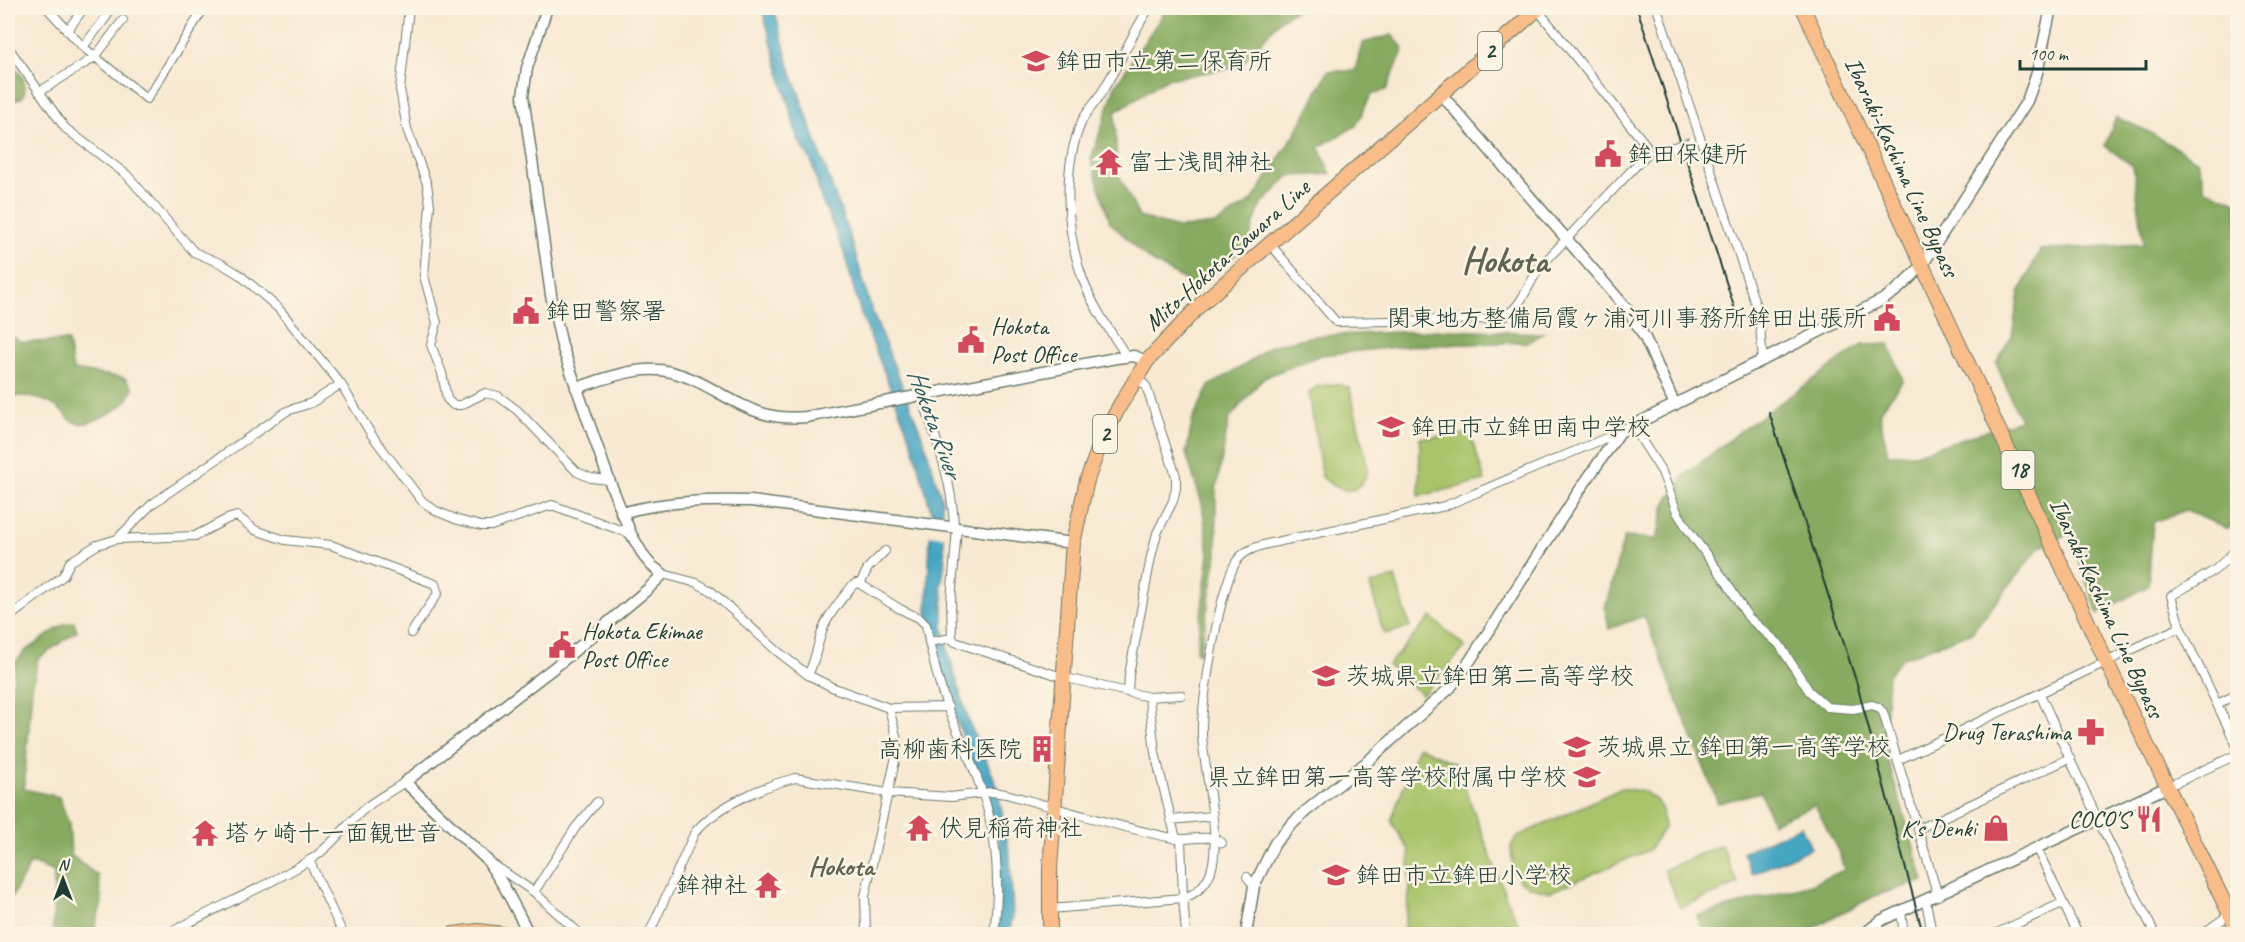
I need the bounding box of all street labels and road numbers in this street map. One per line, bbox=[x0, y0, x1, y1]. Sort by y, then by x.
road number: 2 bbox=[1478, 32, 1502, 70]
street label: Ibaraki-Kashima Line Bypass bbox=[1838, 52, 1967, 283]
street label: Mito-Hokota-Sawara Line bbox=[1138, 171, 1318, 337]
road number: 2 bbox=[1093, 415, 1117, 453]
road number: 18 bbox=[2002, 451, 2034, 489]
street label: Ibaraki-Kashima Line Bypass bbox=[2043, 493, 2172, 724]

